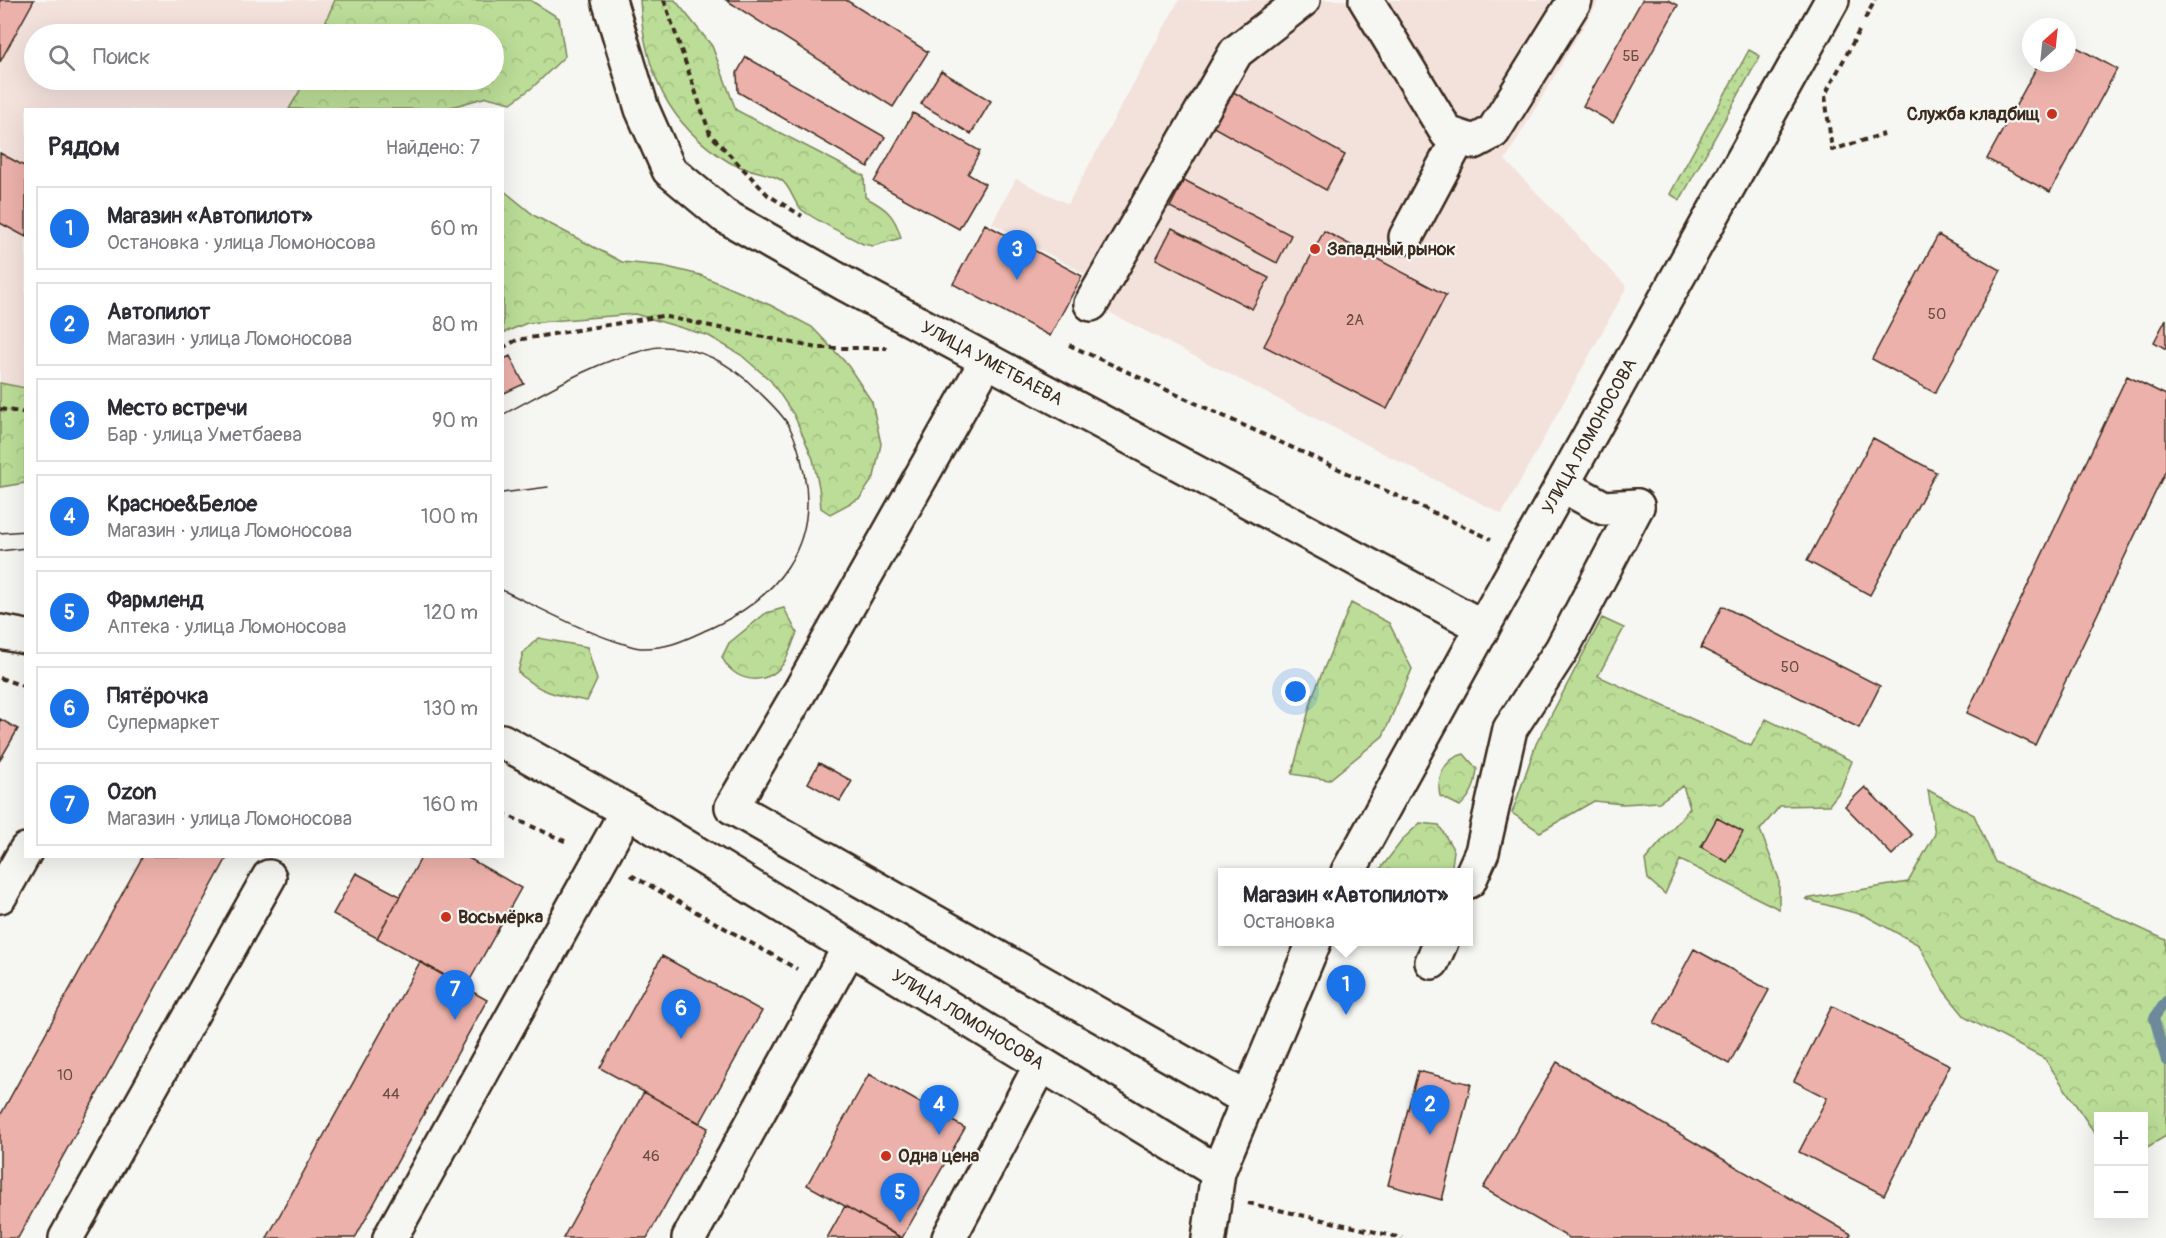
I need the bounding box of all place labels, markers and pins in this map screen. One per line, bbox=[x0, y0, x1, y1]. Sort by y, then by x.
place label: Служба кладбищ bbox=[1907, 103, 2040, 126]
marker: Служба кладбищ bbox=[2045, 107, 2059, 121]
pin: 3 bbox=[998, 230, 1036, 280]
place label: Западный рынок bbox=[1327, 238, 1456, 261]
marker: Западный рынок bbox=[1308, 242, 1322, 256]
place label: Восьмёрка bbox=[458, 906, 544, 929]
marker: Восьмёрка bbox=[439, 910, 453, 924]
pin: 1 bbox=[1326, 966, 1366, 1015]
pin: 7 bbox=[436, 970, 474, 1020]
pin: 6 bbox=[662, 990, 700, 1039]
pin: 4 bbox=[920, 1086, 958, 1135]
pin: 2 bbox=[1410, 1086, 1450, 1135]
place label: Одна цена bbox=[898, 1145, 980, 1168]
marker: Одна цена bbox=[879, 1149, 893, 1163]
pin: 5 bbox=[880, 1174, 920, 1223]

